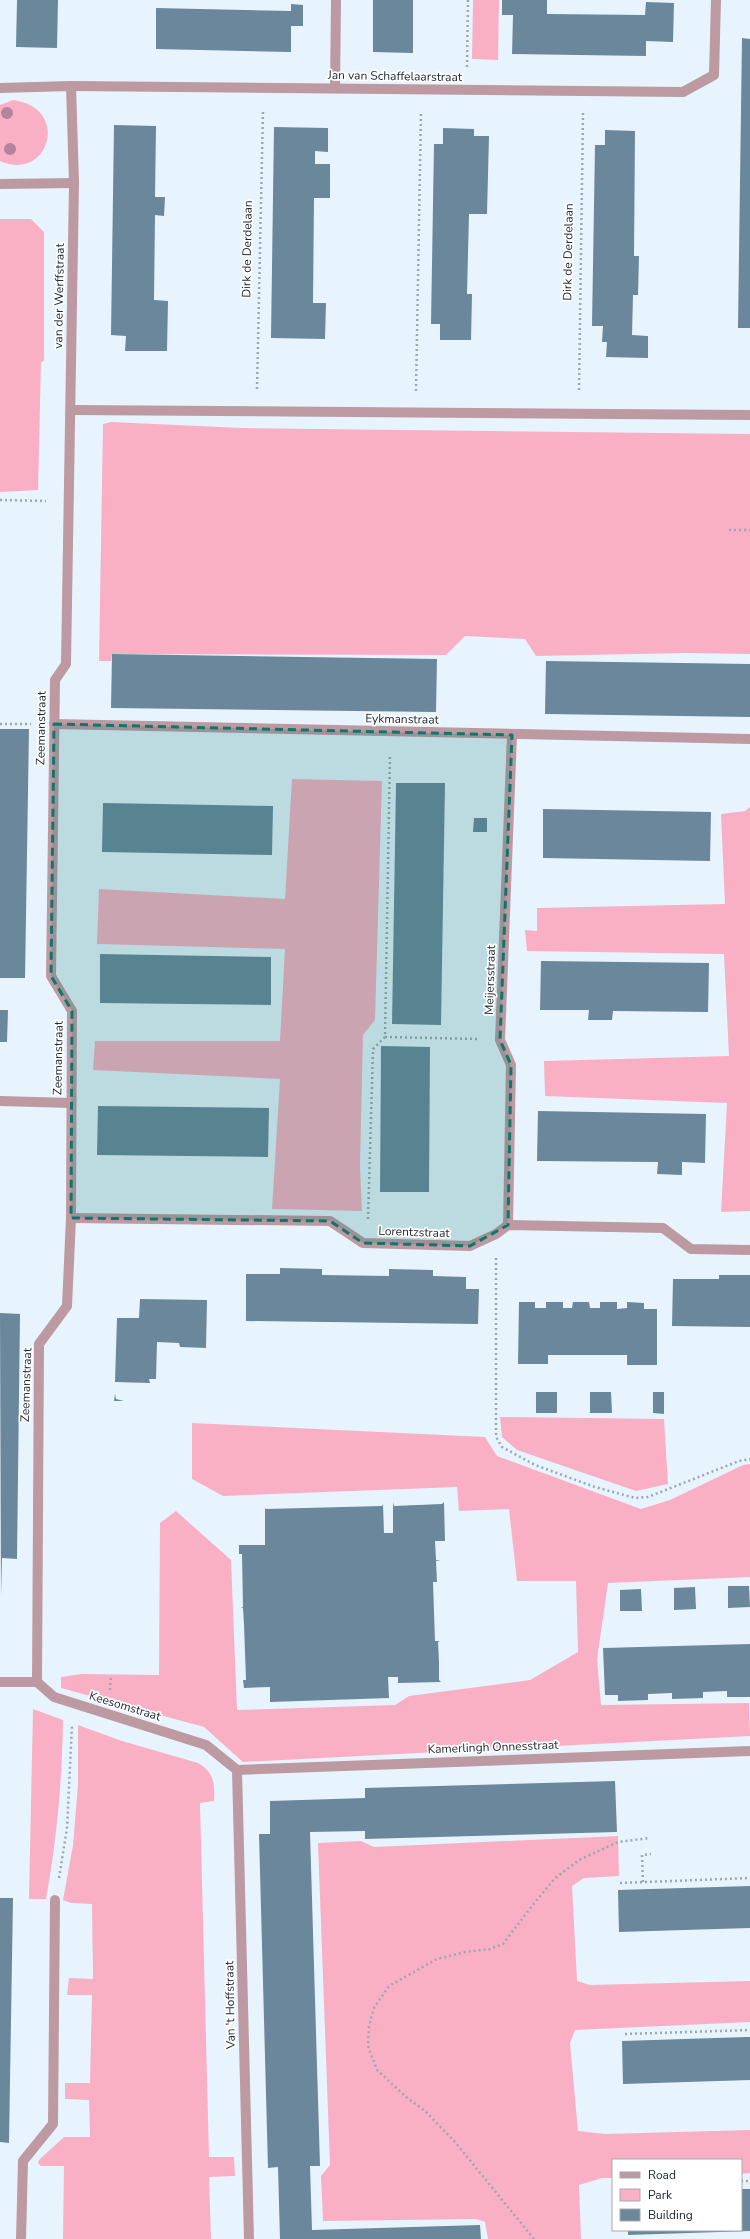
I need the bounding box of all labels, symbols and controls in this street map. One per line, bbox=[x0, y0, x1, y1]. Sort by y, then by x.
street label: Jan van Schaffelaarstraat bbox=[327, 67, 463, 85]
street label: Dirk de Derdelaan bbox=[238, 200, 256, 298]
street label: Dirk de Derdelaan bbox=[559, 203, 577, 301]
street label: van der Werffstraat bbox=[50, 242, 68, 349]
street label: Zeemanstraat bbox=[32, 690, 50, 765]
street label: Eykmanstraat bbox=[365, 710, 440, 728]
street label: Meijersstraat bbox=[481, 944, 499, 1015]
street label: Zeemanstraat bbox=[49, 1020, 67, 1095]
street label: Lorentzstraat bbox=[378, 1223, 451, 1241]
street label: Zeemanstraat bbox=[17, 1347, 35, 1422]
street label: Keesomstraat bbox=[87, 1688, 163, 1725]
street label: Kamerlingh Onnesstraat bbox=[427, 1737, 560, 1757]
street label: Van 't Hoffstraat bbox=[221, 1960, 239, 2050]
legend bbox=[612, 2159, 742, 2231]
text: Road bbox=[648, 2167, 676, 2183]
text: Park bbox=[648, 2187, 673, 2203]
text: Building bbox=[648, 2207, 693, 2223]

